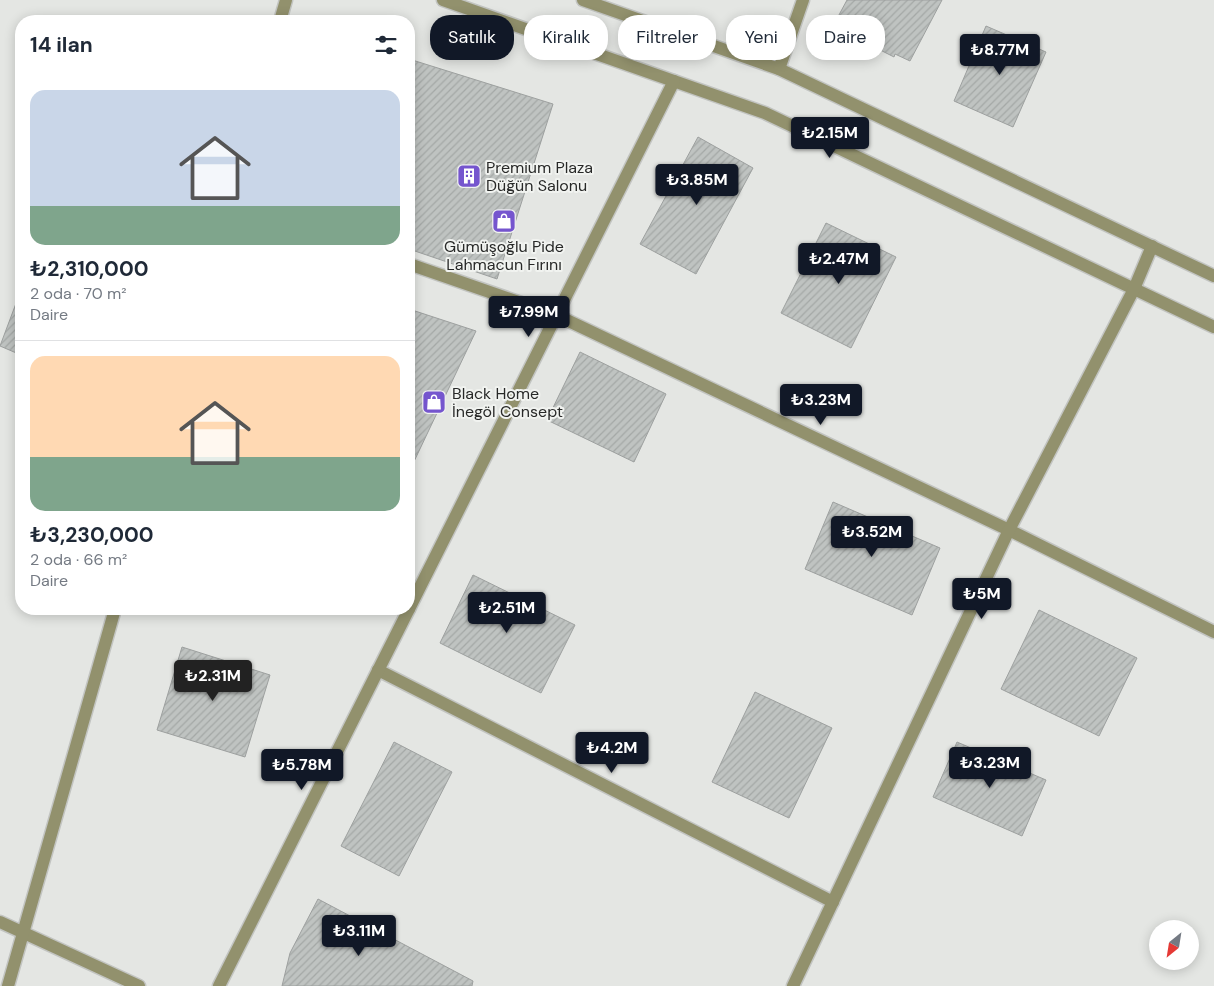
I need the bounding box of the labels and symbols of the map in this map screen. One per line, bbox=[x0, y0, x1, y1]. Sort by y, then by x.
pin: ₺8.77M bbox=[959, 34, 1041, 76]
pin: ₺2.15M bbox=[789, 116, 871, 159]
place label: Premium Plaza Düğün Salonu bbox=[486, 157, 593, 196]
building icon: Premium Plaza Düğün Salonu bbox=[456, 163, 482, 189]
pin: ₺3.85M bbox=[656, 164, 738, 206]
shop icon: Gümüşoğlu Pide Lahmacun Fırını bbox=[491, 208, 517, 234]
place label: Gümüşoğlu Pide Lahmacun Fırını bbox=[444, 236, 564, 275]
pin: ₺2.47M bbox=[798, 242, 880, 285]
pin: ₺7.99M bbox=[488, 296, 570, 338]
place label: Black Home İnegöl Consept bbox=[452, 383, 563, 422]
pin: ₺3.23M bbox=[780, 384, 862, 426]
shop icon: Black Home İnegöl Consept bbox=[421, 389, 447, 415]
pin: ₺3.52M bbox=[831, 516, 913, 558]
pin: ₺5M bbox=[958, 578, 1006, 620]
pin: ₺2.51M bbox=[466, 592, 548, 634]
pin: ₺2.31M bbox=[172, 660, 254, 702]
pin: ₺4.2M bbox=[577, 732, 647, 774]
pin: ₺3.23M bbox=[949, 746, 1031, 789]
pin: ₺5.78M bbox=[261, 748, 343, 791]
pin: ₺3.11M bbox=[318, 914, 400, 957]
north arrow bbox=[1149, 920, 1199, 970]

